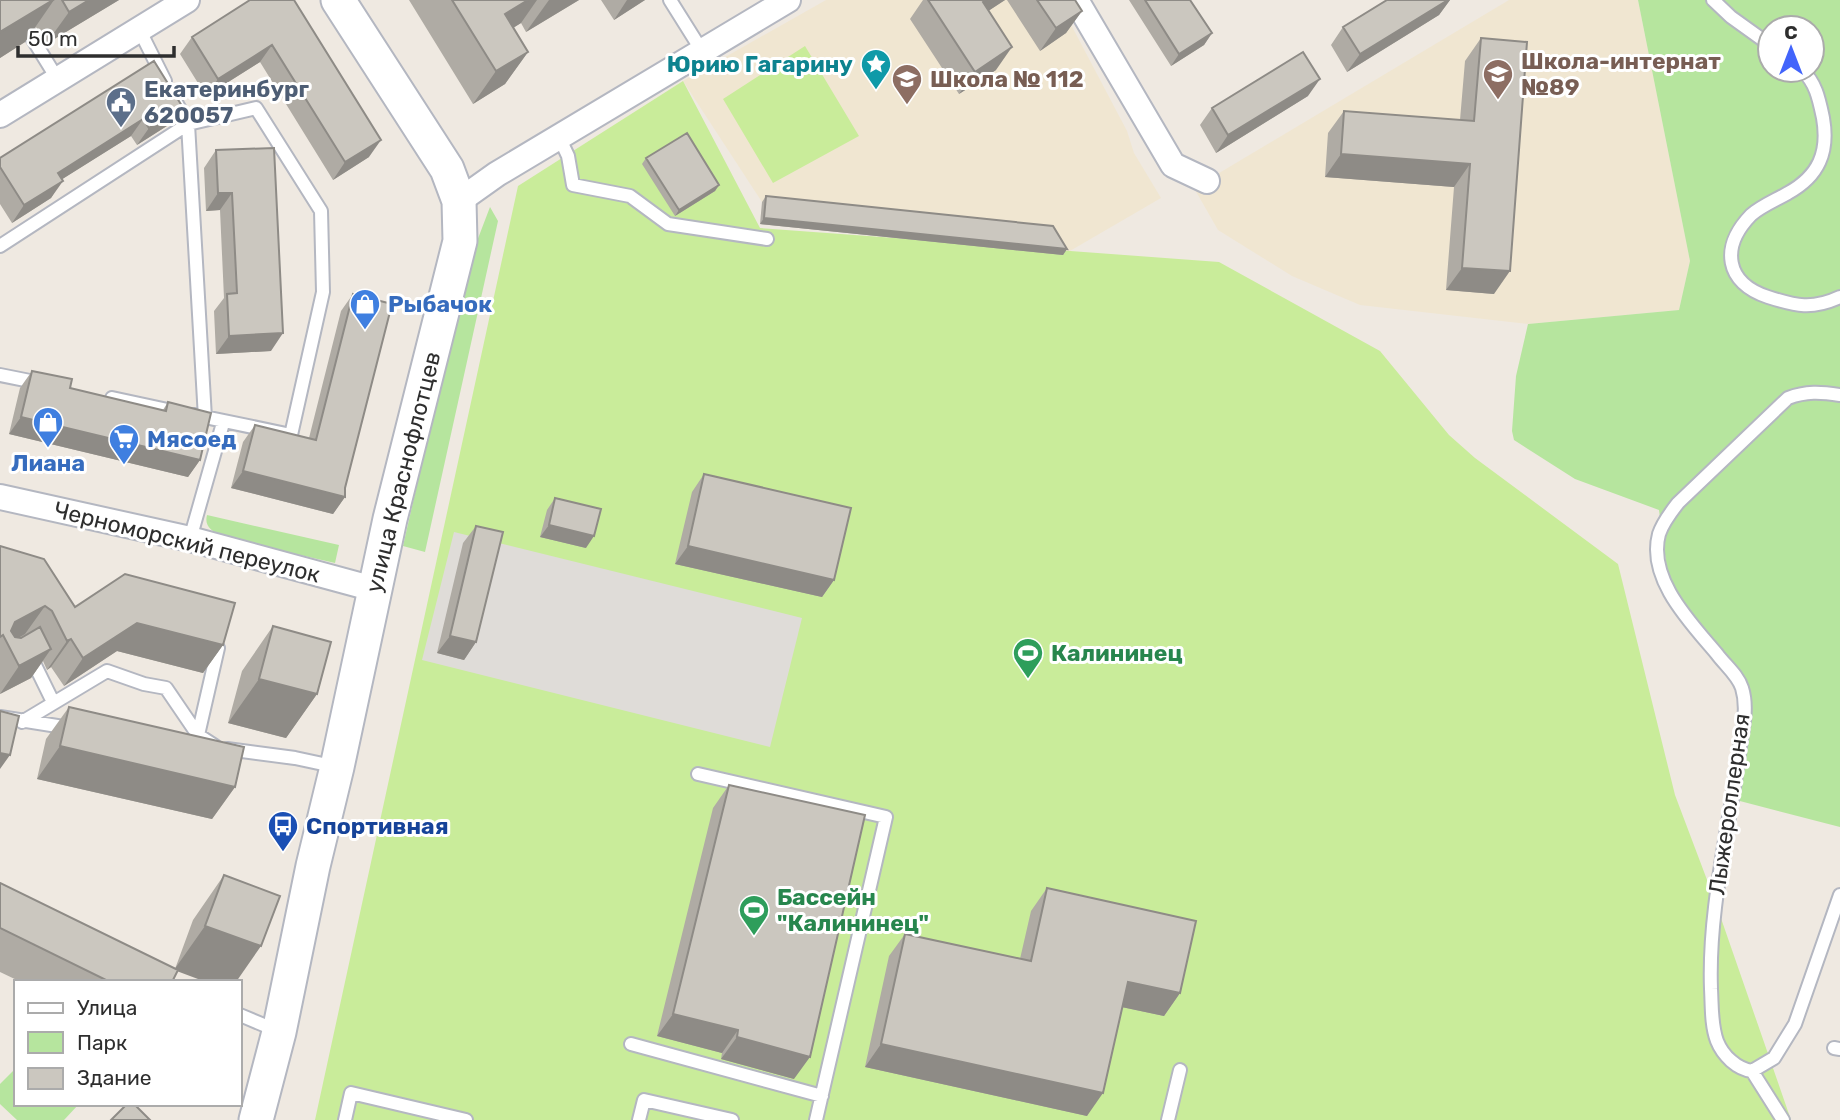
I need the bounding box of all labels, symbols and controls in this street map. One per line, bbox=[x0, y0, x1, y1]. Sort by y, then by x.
scale bar bbox=[18, 14, 173, 58]
north arrow bbox=[1756, 14, 1826, 84]
text: С bbox=[1784, 21, 1798, 44]
text: 50 m bbox=[28, 26, 78, 51]
place icon: Юрию Гагарину bbox=[859, 47, 893, 91]
place label: Школа-интернат №89 bbox=[1521, 47, 1721, 101]
place label: Юрию Гагарину bbox=[667, 50, 853, 78]
school or university icon: Школа-интернат №89 bbox=[1481, 57, 1515, 101]
school or university icon: Школа № 112 bbox=[890, 62, 924, 106]
place label: Школа № 112 bbox=[930, 65, 1084, 93]
place label: Екатеринбург 620057 bbox=[144, 75, 310, 129]
public building icon: Екатеринбург 620057 bbox=[104, 85, 138, 129]
shop icon: Рыбачок bbox=[348, 287, 382, 331]
place label: Рыбачок bbox=[388, 290, 492, 318]
street label: улица Краснофлотцев bbox=[359, 349, 447, 595]
shop icon: Лиана bbox=[31, 405, 65, 449]
supermarket icon: Мясоед bbox=[107, 422, 141, 466]
place label: Мясоед bbox=[147, 425, 236, 453]
place label: Лиана bbox=[11, 449, 85, 477]
street label: Черноморский переулок bbox=[51, 495, 323, 589]
sports icon: Калининец bbox=[1011, 636, 1045, 680]
place label: Калининец bbox=[1051, 639, 1183, 667]
street label: Лыжероллерная bbox=[1702, 711, 1756, 897]
bus stop icon: Спортивная bbox=[266, 809, 300, 853]
place label: Спортивная bbox=[306, 812, 449, 840]
place label: Бассейн "Калининец" bbox=[777, 883, 929, 937]
sports icon: Бассейн "Калининец" bbox=[737, 893, 771, 937]
legend bbox=[14, 980, 242, 1106]
text: Улица bbox=[77, 995, 137, 1020]
text: Парк bbox=[77, 1030, 127, 1055]
text: Здание bbox=[77, 1065, 152, 1090]

